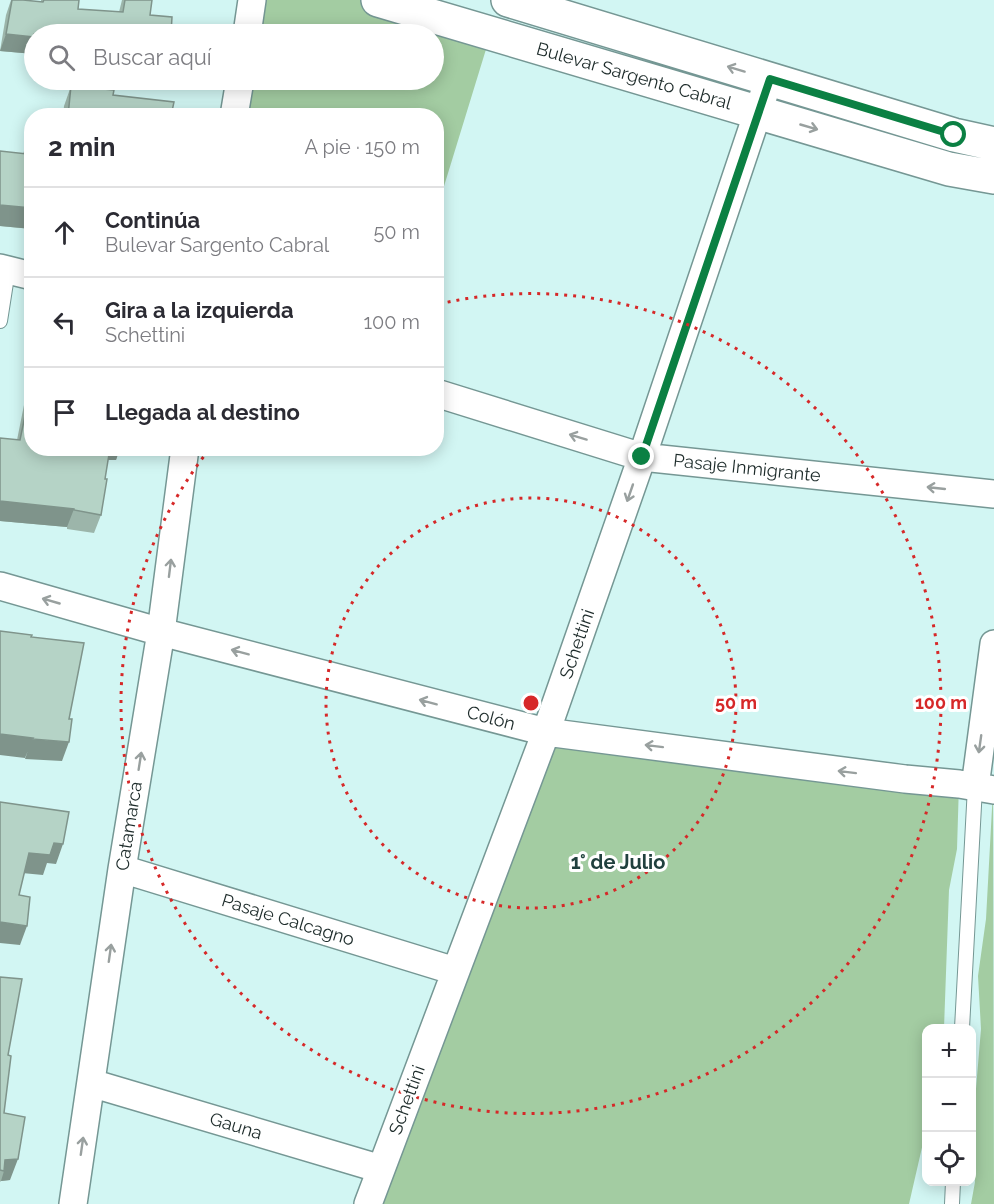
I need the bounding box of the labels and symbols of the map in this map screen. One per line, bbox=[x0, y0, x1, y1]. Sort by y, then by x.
street label: Bulevar Sargento Cabral bbox=[534, 38, 734, 113]
one-way arrow bbox=[727, 63, 746, 74]
route start bbox=[940, 121, 966, 147]
one-way arrow bbox=[799, 122, 818, 133]
one-way arrow bbox=[569, 431, 588, 442]
route end bbox=[628, 443, 654, 469]
street label: Pasaje Inmigrante bbox=[672, 449, 822, 486]
one-way arrow bbox=[926, 482, 946, 493]
one-way arrow bbox=[623, 483, 634, 502]
one-way arrow bbox=[164, 558, 175, 578]
one-way arrow bbox=[42, 595, 61, 606]
street label: Schettini bbox=[555, 606, 598, 681]
one-way arrow bbox=[230, 646, 249, 658]
text: 50 m bbox=[715, 692, 757, 713]
text: 100 m bbox=[915, 692, 967, 713]
centre of rings bbox=[521, 693, 541, 713]
one-way arrow bbox=[419, 695, 438, 707]
street label: Colón bbox=[465, 701, 518, 734]
one-way arrow bbox=[975, 733, 986, 753]
one-way arrow bbox=[645, 741, 664, 752]
one-way arrow bbox=[135, 751, 146, 771]
one-way arrow bbox=[838, 766, 858, 777]
street label: Catamarca bbox=[111, 780, 146, 872]
district label: 1° de Julio bbox=[571, 850, 665, 874]
street label: Pasaje Calcagno bbox=[219, 889, 357, 950]
one-way arrow bbox=[105, 944, 116, 964]
street label: Schettini bbox=[384, 1062, 429, 1137]
street label: Gauna bbox=[207, 1108, 265, 1143]
one-way arrow bbox=[76, 1137, 87, 1157]

